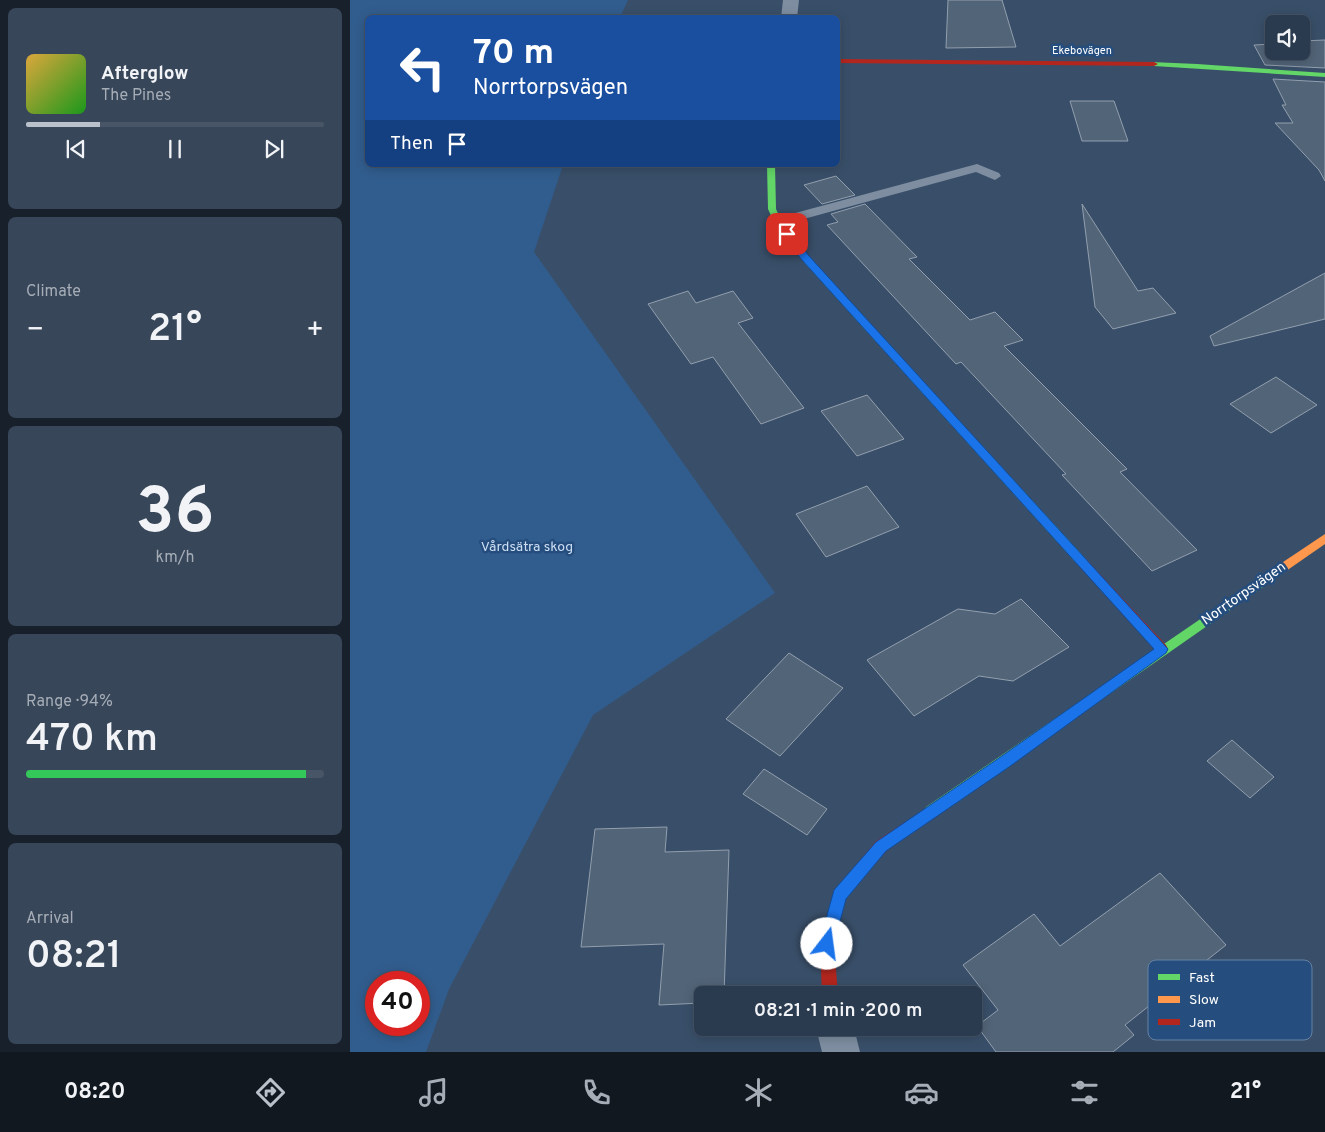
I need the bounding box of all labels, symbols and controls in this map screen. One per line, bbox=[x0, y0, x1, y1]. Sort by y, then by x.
map controls bbox=[1265, 15, 1310, 60]
button: sound bbox=[1265, 15, 1310, 60]
text: 70 m bbox=[473, 32, 554, 76]
icon: left bbox=[390, 35, 455, 100]
street label: Ekebovägen bbox=[1052, 44, 1112, 58]
text: Afterglow bbox=[101, 62, 189, 86]
text: Norrtorpsvägen bbox=[473, 75, 628, 102]
text: The Pines bbox=[101, 86, 171, 106]
icon: arrive bbox=[443, 130, 471, 158]
text: Then bbox=[390, 132, 433, 156]
icon: previous bbox=[62, 135, 90, 163]
icon: pause bbox=[161, 135, 189, 163]
icon: next bbox=[260, 135, 288, 163]
pin bbox=[766, 213, 808, 255]
icon: arrive bbox=[773, 220, 801, 248]
text: Climate bbox=[26, 282, 81, 302]
text: 21° bbox=[148, 306, 202, 355]
text: − bbox=[26, 313, 44, 349]
text: + bbox=[306, 313, 324, 349]
text: 36 bbox=[136, 474, 214, 556]
park label: Vårdsätra skog bbox=[481, 539, 573, 556]
text: km/h bbox=[156, 548, 194, 568]
street label: Norrtorpsvägen bbox=[1199, 559, 1289, 629]
text: Range · 94% bbox=[26, 692, 113, 712]
text: 470 km bbox=[26, 716, 158, 765]
text: Arrival bbox=[26, 909, 74, 929]
position arrow bbox=[800, 917, 852, 969]
text: 08:21 bbox=[26, 933, 122, 982]
legend bbox=[1148, 960, 1312, 1040]
text: Fast bbox=[1189, 970, 1215, 987]
speed limit sign: 40 bbox=[365, 971, 430, 1036]
text: Slow bbox=[1189, 992, 1219, 1009]
text: 08:21 · 1 min · 200 m bbox=[754, 999, 922, 1023]
text: Jam bbox=[1189, 1015, 1216, 1032]
icon: directions bbox=[253, 1075, 288, 1110]
icon: music bbox=[416, 1075, 451, 1110]
icon: phone bbox=[579, 1075, 614, 1110]
icon: climate bbox=[741, 1075, 776, 1110]
icon: car bbox=[904, 1075, 939, 1110]
icon: filters bbox=[1067, 1075, 1102, 1110]
text: 08:20 bbox=[64, 1079, 125, 1106]
text: 21° bbox=[1230, 1079, 1261, 1106]

